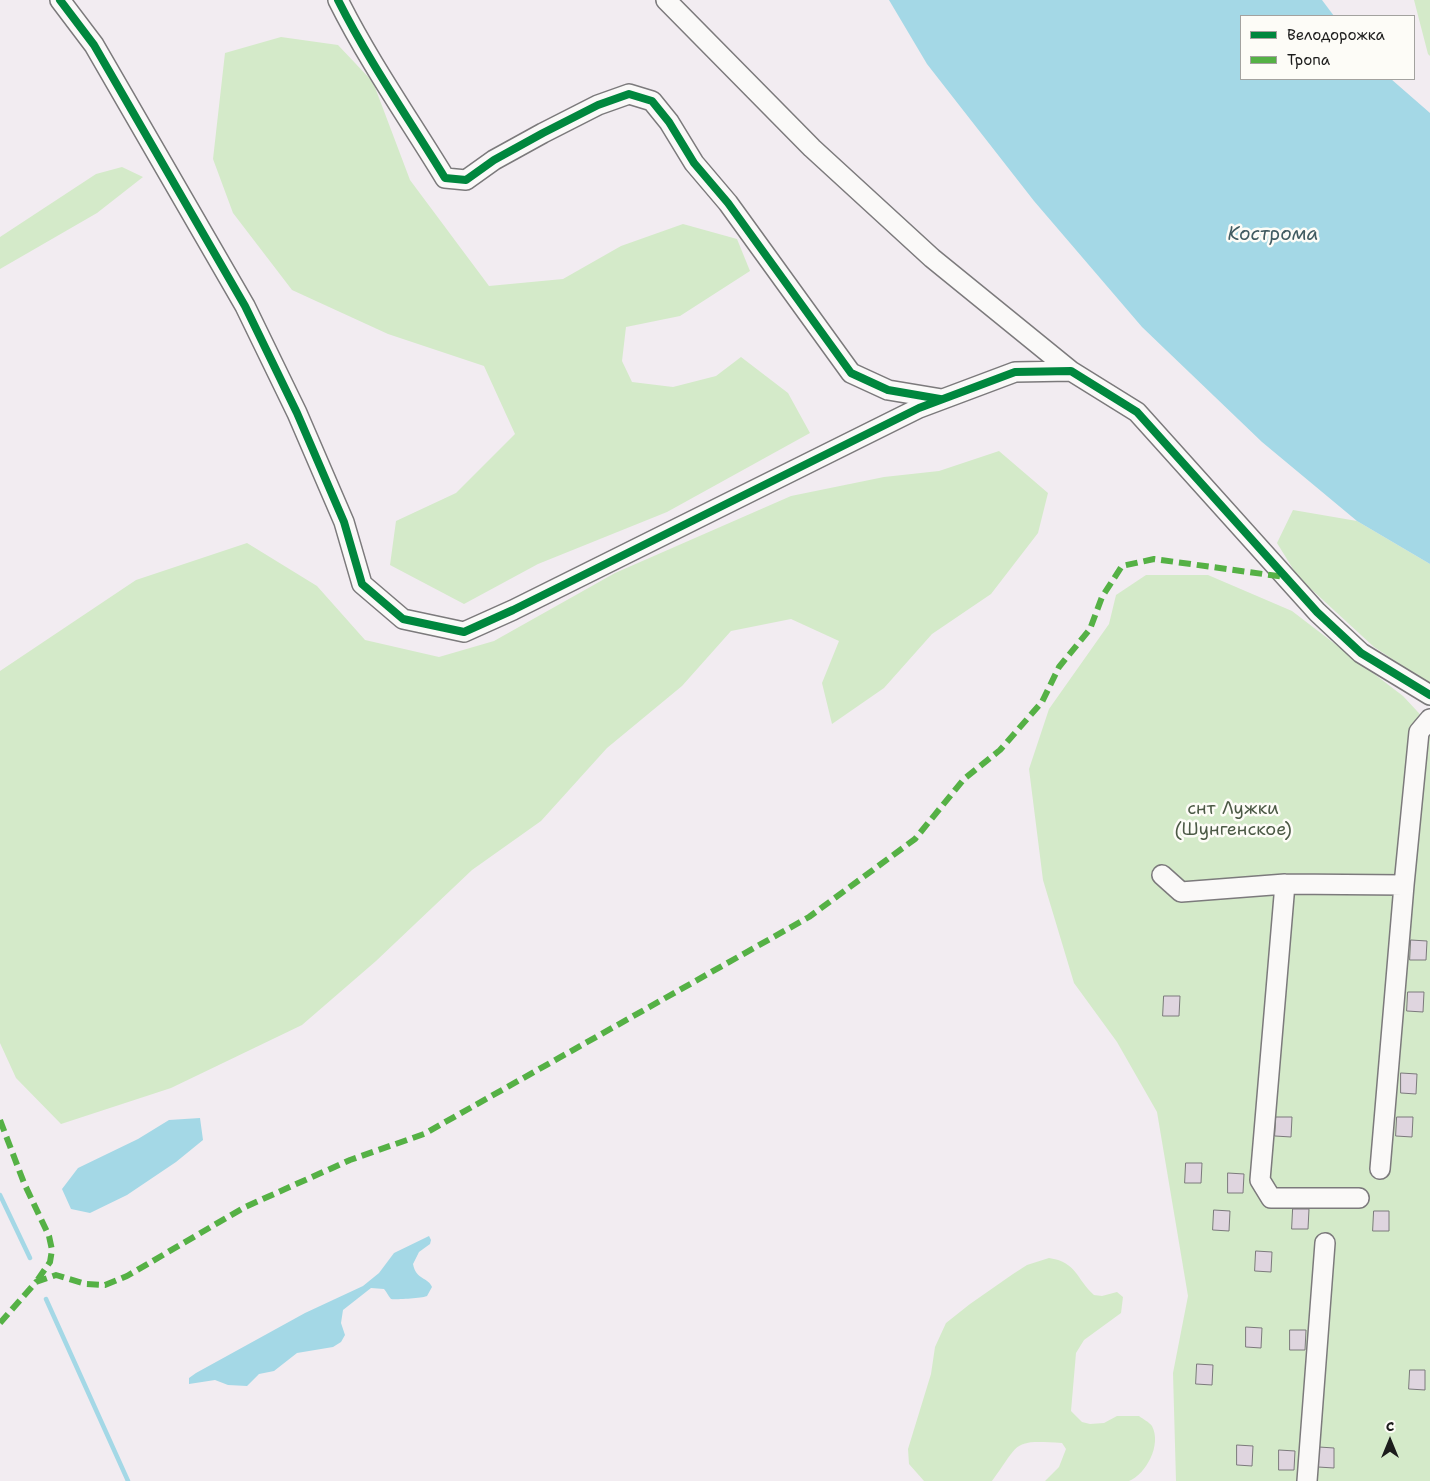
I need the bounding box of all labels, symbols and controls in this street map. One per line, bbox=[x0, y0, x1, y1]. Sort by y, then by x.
legend bbox=[1240, 15, 1415, 80]
text: Велодорожка bbox=[1287, 25, 1385, 45]
text: Тропа bbox=[1287, 50, 1330, 70]
water label: Кострома bbox=[1228, 224, 1318, 246]
park label: снт Лужки (Шунгенское) bbox=[1174, 798, 1292, 841]
north arrow bbox=[1365, 1416, 1415, 1466]
text: С bbox=[1386, 1417, 1394, 1435]

